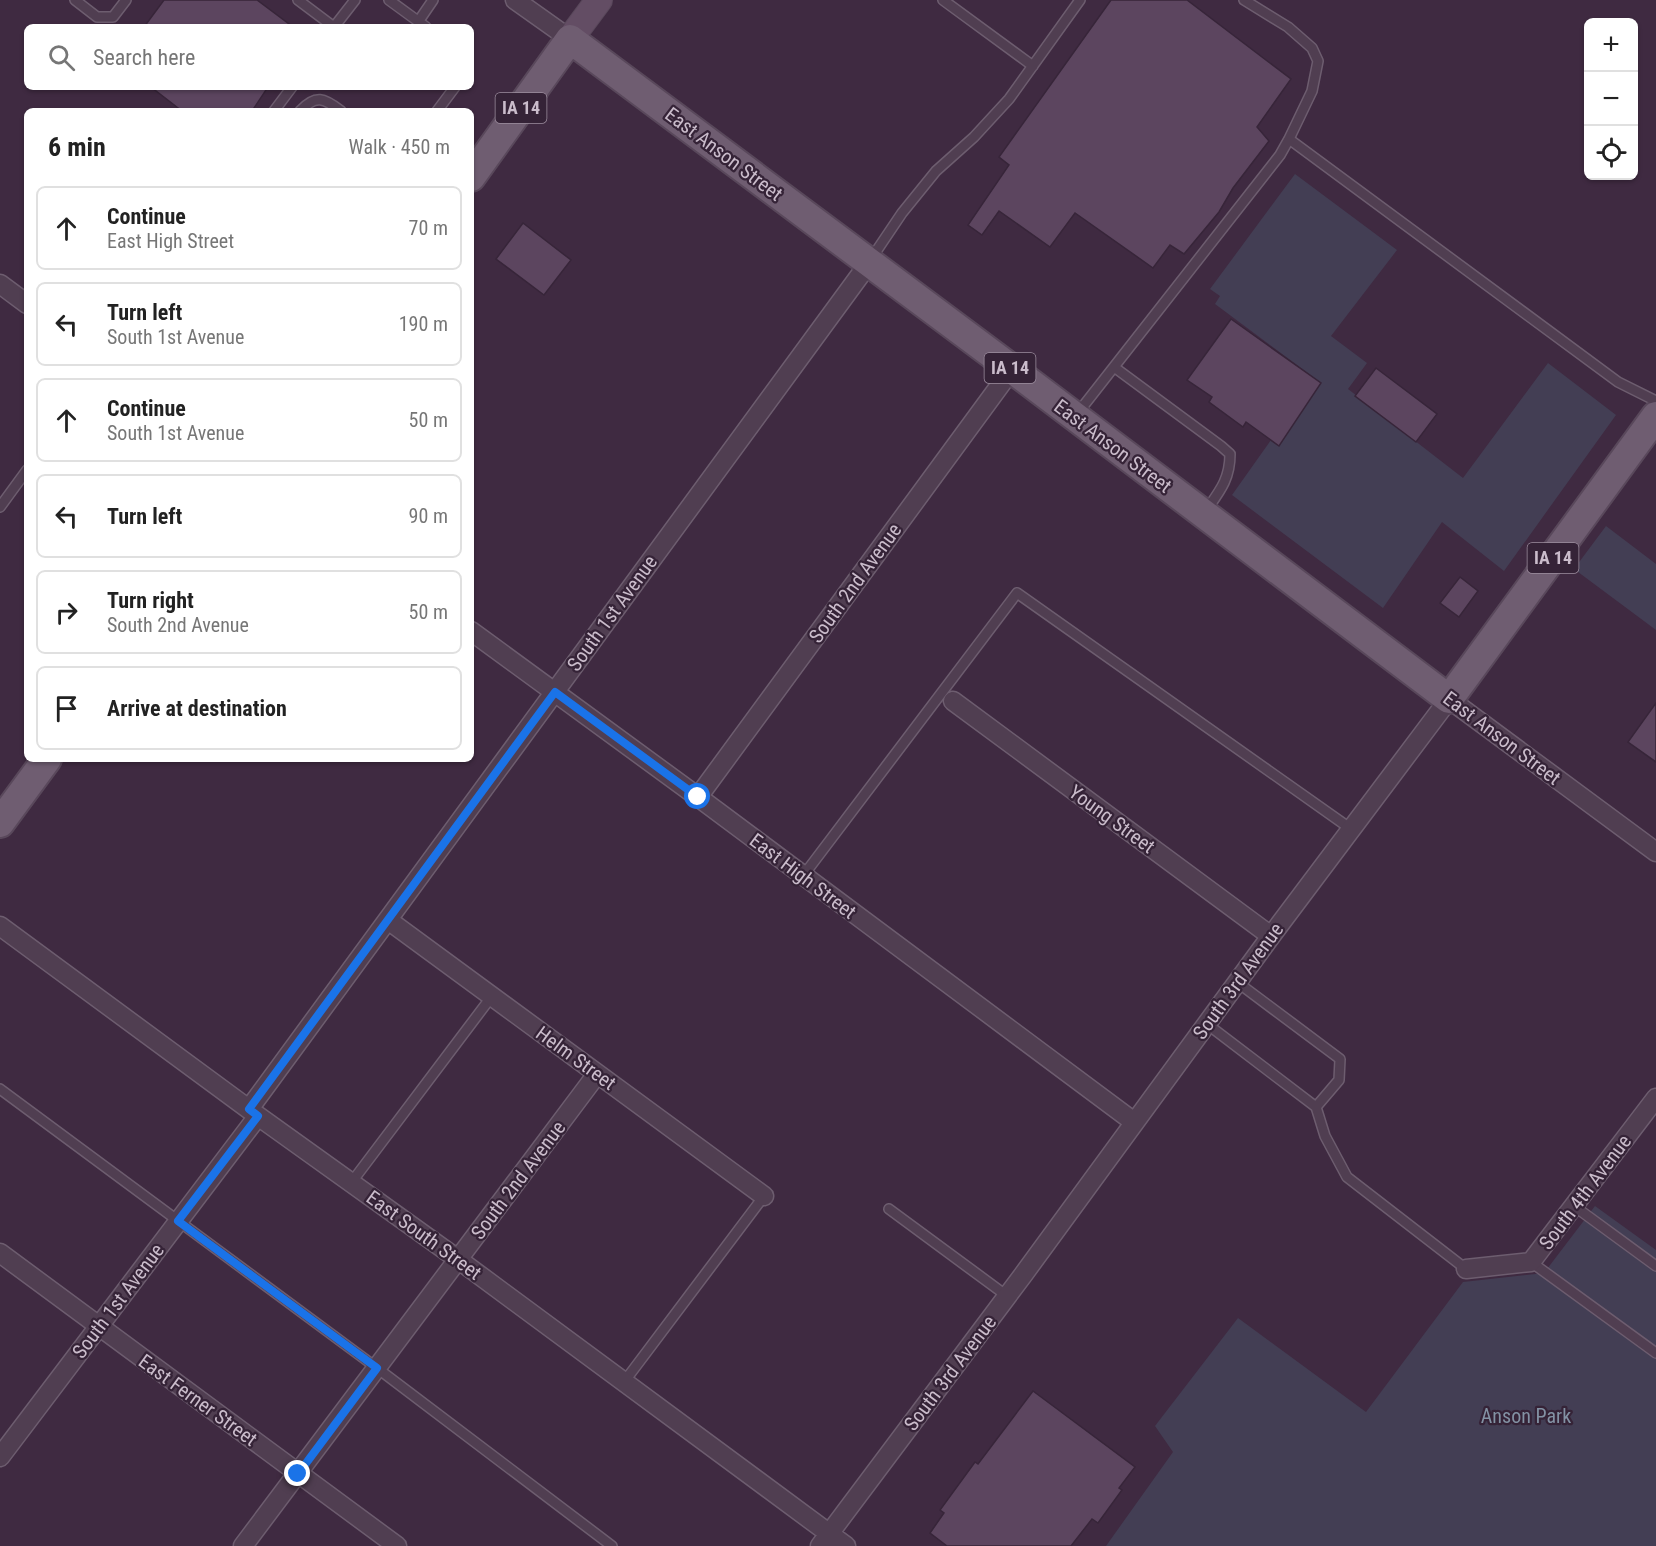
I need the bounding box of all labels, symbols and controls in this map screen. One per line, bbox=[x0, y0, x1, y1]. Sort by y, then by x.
map controls bbox=[1584, 18, 1638, 180]
button: + bbox=[1584, 18, 1638, 72]
search box bbox=[24, 24, 474, 90]
icon: search bbox=[45, 41, 78, 74]
text: Search here bbox=[93, 45, 195, 70]
button: − bbox=[1584, 72, 1638, 126]
road number: IA 14 bbox=[496, 93, 546, 123]
street label: East Anson Street bbox=[661, 102, 787, 206]
button: locate bbox=[1584, 126, 1638, 180]
text: 6 min bbox=[48, 132, 106, 162]
text: Walk · 450 m bbox=[349, 135, 450, 159]
text: Continue bbox=[107, 204, 186, 229]
icon: ahead bbox=[50, 212, 83, 245]
text: 70 m bbox=[409, 216, 448, 240]
text: East High Street bbox=[107, 229, 234, 253]
text: Turn left bbox=[107, 300, 182, 325]
icon: left bbox=[50, 308, 83, 341]
text: 190 m bbox=[399, 312, 448, 336]
text: South 1st Avenue bbox=[107, 325, 244, 349]
road number: IA 14 bbox=[984, 353, 1036, 383]
street label: East Anson Street bbox=[1050, 394, 1176, 498]
text: Continue bbox=[107, 396, 186, 421]
icon: ahead bbox=[50, 404, 83, 437]
text: 50 m bbox=[409, 408, 448, 432]
text: South 1st Avenue bbox=[107, 421, 244, 445]
icon: left bbox=[50, 500, 83, 533]
text: Turn left bbox=[107, 504, 182, 529]
text: 90 m bbox=[409, 504, 448, 528]
street label: South 2nd Avenue bbox=[804, 519, 906, 647]
road number: IA 14 bbox=[1528, 543, 1578, 573]
street label: South 1st Avenue bbox=[562, 550, 662, 676]
text: Turn right bbox=[107, 588, 194, 613]
icon: right bbox=[50, 596, 83, 629]
text: 50 m bbox=[409, 600, 448, 624]
text: South 2nd Avenue bbox=[107, 613, 249, 637]
street label: East Anson Street bbox=[1439, 686, 1565, 790]
icon: arrive bbox=[50, 692, 83, 725]
text: Arrive at destination bbox=[107, 696, 287, 721]
street label: Young Street bbox=[1064, 780, 1160, 858]
route start bbox=[684, 783, 710, 809]
street label: East High Street bbox=[745, 828, 861, 924]
street label: South 3rd Avenue bbox=[1188, 918, 1288, 1044]
street label: Helm Street bbox=[531, 1021, 621, 1095]
street label: South 2nd Avenue bbox=[466, 1116, 570, 1244]
street label: South 4th Avenue bbox=[1534, 1130, 1636, 1254]
street label: East South Street bbox=[362, 1185, 486, 1285]
street label: South 1st Avenue bbox=[67, 1239, 169, 1363]
street label: South 3rd Avenue bbox=[899, 1311, 1001, 1435]
street label: East Ferner Street bbox=[134, 1349, 262, 1451]
park label: Anson Park bbox=[1481, 1404, 1571, 1428]
route end bbox=[284, 1460, 310, 1486]

